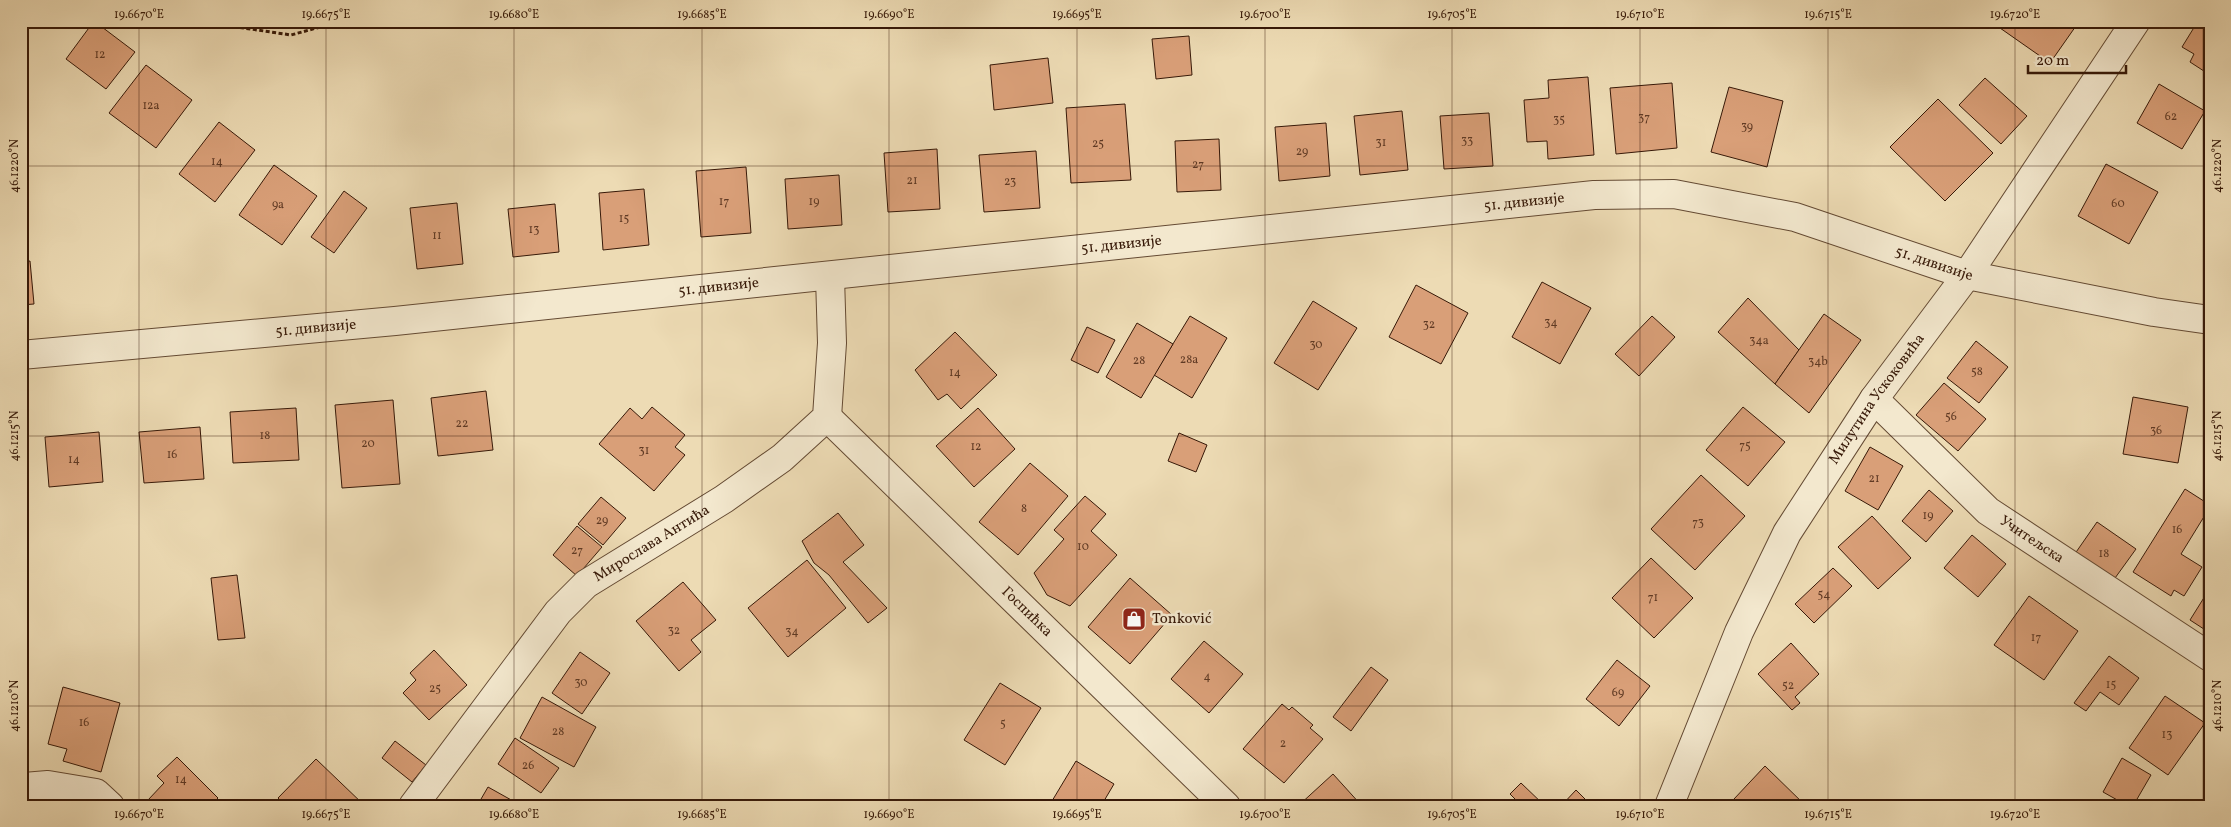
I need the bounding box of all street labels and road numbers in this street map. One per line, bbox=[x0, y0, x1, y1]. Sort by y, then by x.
street label: 51. дивизије bbox=[1483, 188, 1566, 217]
street label: 51. дивизије bbox=[1080, 230, 1163, 259]
street label: 51. дивизије bbox=[1892, 241, 1975, 286]
street label: 51. дивизије bbox=[677, 272, 760, 302]
street label: 51. дивизије bbox=[274, 314, 357, 342]
street label: Милутина Ускоковића bbox=[1824, 329, 1930, 468]
street label: Мирослава Антића bbox=[590, 500, 714, 587]
street label: Учитељска bbox=[1995, 511, 2068, 569]
street label: Госпићка bbox=[996, 582, 1057, 642]

